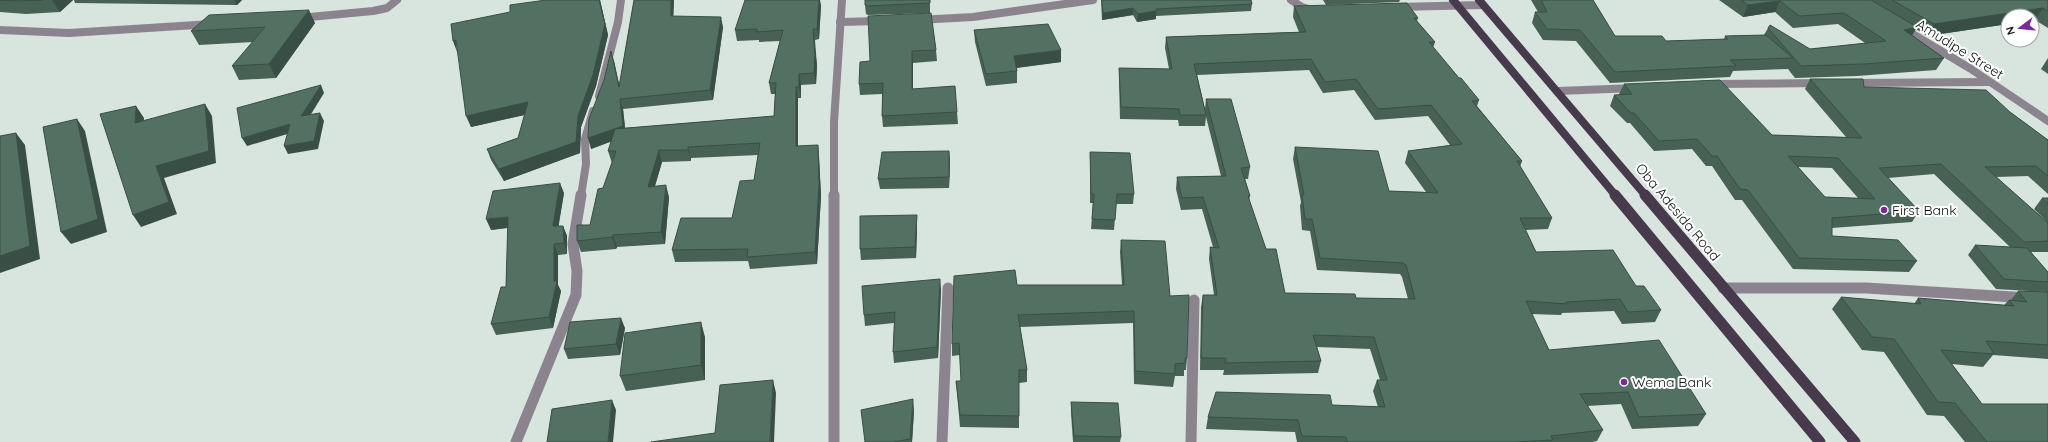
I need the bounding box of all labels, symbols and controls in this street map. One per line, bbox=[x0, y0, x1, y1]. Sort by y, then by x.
north arrow bbox=[2000, 8, 2040, 48]
street label: Amudipe Street bbox=[1913, 15, 2007, 83]
text: N bbox=[2003, 25, 2018, 37]
street label: Oba Adesida Road bbox=[1632, 159, 1724, 265]
place label: First Bank bbox=[1892, 201, 1957, 219]
marker: First Bank bbox=[1879, 205, 1889, 215]
place label: Wema Bank bbox=[1632, 373, 1711, 391]
marker: Wema Bank bbox=[1619, 377, 1629, 387]

